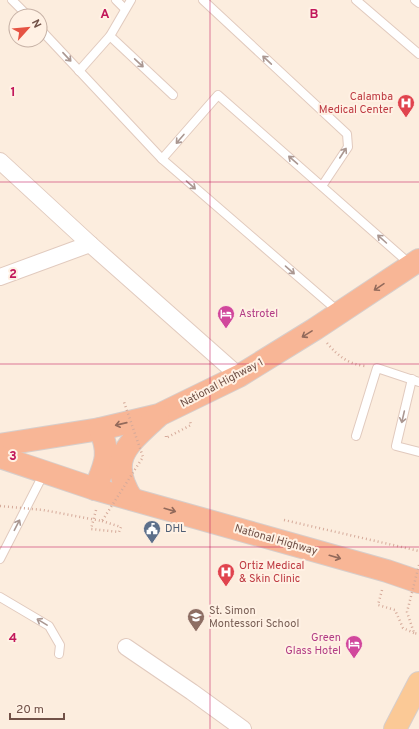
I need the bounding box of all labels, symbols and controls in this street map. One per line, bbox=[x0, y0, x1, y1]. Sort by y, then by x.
text: A bbox=[100, 7, 110, 23]
text: B bbox=[310, 7, 319, 23]
north arrow bbox=[8, 8, 48, 48]
text: N bbox=[28, 17, 44, 31]
one-way arrow bbox=[62, 52, 72, 62]
one-way arrow bbox=[262, 55, 272, 64]
one-way arrow bbox=[134, 58, 144, 68]
text: 1 bbox=[10, 85, 16, 101]
place label: Calamba Medical Center bbox=[319, 90, 394, 117]
hospital icon: Calamba Medical Center bbox=[396, 93, 416, 118]
one-way arrow bbox=[176, 133, 185, 143]
one-way arrow bbox=[340, 147, 348, 159]
one-way arrow bbox=[287, 156, 298, 165]
one-way arrow bbox=[186, 180, 197, 189]
one-way arrow bbox=[377, 235, 387, 244]
one-way arrow bbox=[284, 265, 295, 274]
text: 2 bbox=[9, 267, 17, 283]
one-way arrow bbox=[373, 282, 384, 291]
hotel icon: Astrotel bbox=[216, 304, 236, 329]
place label: Astrotel bbox=[239, 307, 278, 321]
one-way arrow bbox=[302, 330, 313, 338]
street label: National Highway 1 bbox=[178, 355, 266, 411]
one-way arrow bbox=[399, 411, 406, 424]
one-way arrow bbox=[115, 421, 128, 429]
text: 3 bbox=[9, 449, 17, 465]
one-way arrow bbox=[163, 507, 176, 514]
one-way arrow bbox=[14, 519, 22, 531]
public building icon: DHL bbox=[142, 519, 162, 544]
street label: National Highway bbox=[233, 521, 319, 559]
place label: DHL bbox=[165, 522, 186, 536]
one-way arrow bbox=[329, 554, 342, 561]
place label: Ortiz Medical & Skin Clinic bbox=[239, 559, 304, 586]
hospital icon: Ortiz Medical & Skin Clinic bbox=[216, 562, 236, 587]
place label: St. Simon Montessori School bbox=[209, 604, 299, 631]
school or university icon: St. Simon Montessori School bbox=[186, 607, 206, 632]
one-way arrow bbox=[36, 617, 48, 625]
text: 4 bbox=[9, 631, 17, 647]
place label: Green Glass Hotel bbox=[285, 631, 341, 658]
hotel icon: Green Glass Hotel bbox=[344, 634, 364, 659]
scale bar bbox=[10, 695, 64, 721]
text: 20 m bbox=[16, 702, 44, 718]

